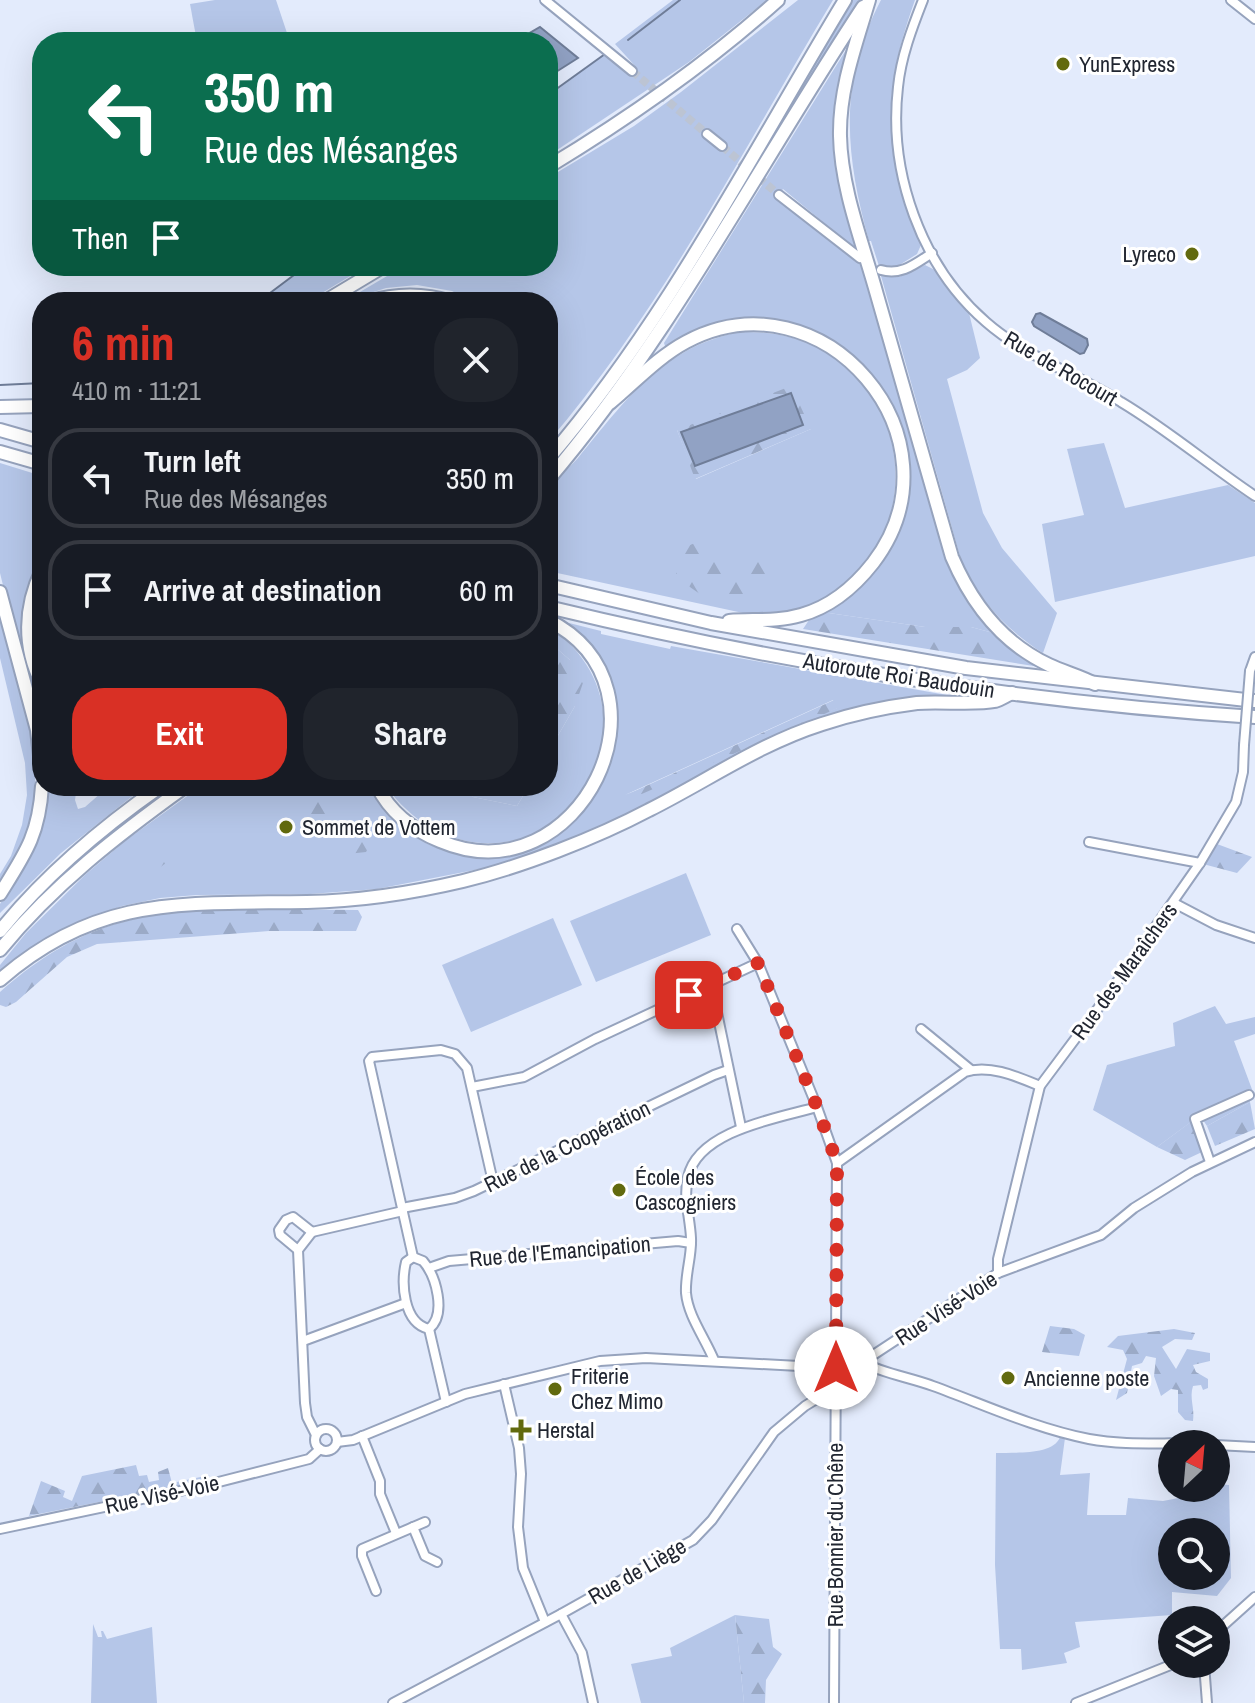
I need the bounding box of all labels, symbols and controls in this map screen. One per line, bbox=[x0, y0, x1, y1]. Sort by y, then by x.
place label: YunExpress bbox=[1079, 49, 1175, 79]
text: 350 m bbox=[204, 54, 334, 129]
marker: YunExpress bbox=[1054, 55, 1072, 73]
icon: left bbox=[72, 64, 176, 168]
text: Rue des Mésanges bbox=[204, 126, 458, 174]
icon: arrive bbox=[144, 216, 188, 260]
text: Then bbox=[72, 218, 128, 258]
place label: Lyreco bbox=[1123, 239, 1176, 269]
marker: Lyreco bbox=[1183, 245, 1201, 263]
text: 6 min bbox=[72, 310, 175, 375]
button: close bbox=[434, 318, 518, 402]
street label: Rue de Rocourt bbox=[999, 323, 1123, 413]
text: 410 m · 11:21 bbox=[72, 373, 201, 408]
text: Turn left bbox=[144, 441, 241, 481]
icon: left bbox=[76, 456, 120, 500]
text: 350 m bbox=[446, 458, 514, 498]
text: Rue des Mésanges bbox=[144, 481, 328, 516]
icon: arrive bbox=[76, 568, 120, 612]
text: Arrive at destination bbox=[144, 570, 382, 610]
text: 60 m bbox=[459, 570, 514, 610]
street label: Autoroute Roi Baudouin bbox=[800, 645, 997, 705]
button: Exit bbox=[72, 688, 287, 780]
button: Share bbox=[303, 688, 518, 780]
place label: Sommet de Vottem bbox=[302, 812, 455, 842]
marker: Sommet de Vottem bbox=[277, 818, 295, 836]
street label: Rue des Maraîchers bbox=[1064, 896, 1184, 1046]
pin bbox=[655, 961, 723, 1029]
icon: arrive bbox=[667, 973, 711, 1017]
street label: Rue de la Coopération bbox=[479, 1093, 655, 1199]
place label: École des Cascogniers bbox=[635, 1162, 736, 1217]
marker: École des Cascogniers bbox=[610, 1181, 628, 1199]
street label: Rue de l'Emancipation bbox=[468, 1228, 652, 1274]
street label: Rue Visé-Voie bbox=[889, 1264, 1003, 1352]
position arrow bbox=[794, 1326, 878, 1410]
place label: Friterie Chez Mimo bbox=[571, 1361, 663, 1416]
place label: Ancienne poste bbox=[1023, 1363, 1149, 1393]
marker: Ancienne poste bbox=[999, 1369, 1017, 1387]
marker: Friterie Chez Mimo bbox=[546, 1380, 564, 1398]
place label: Herstal bbox=[537, 1415, 594, 1445]
marker: Herstal bbox=[512, 1421, 530, 1439]
north arrow bbox=[1158, 1430, 1230, 1502]
map controls bbox=[1158, 1430, 1230, 1678]
street label: Rue Bonnier du Chêne bbox=[820, 1443, 850, 1627]
street label: Rue Visé-Voie bbox=[102, 1467, 222, 1521]
button: search bbox=[1158, 1518, 1230, 1590]
street label: Rue de Liège bbox=[583, 1531, 691, 1611]
button: layers bbox=[1158, 1606, 1230, 1678]

